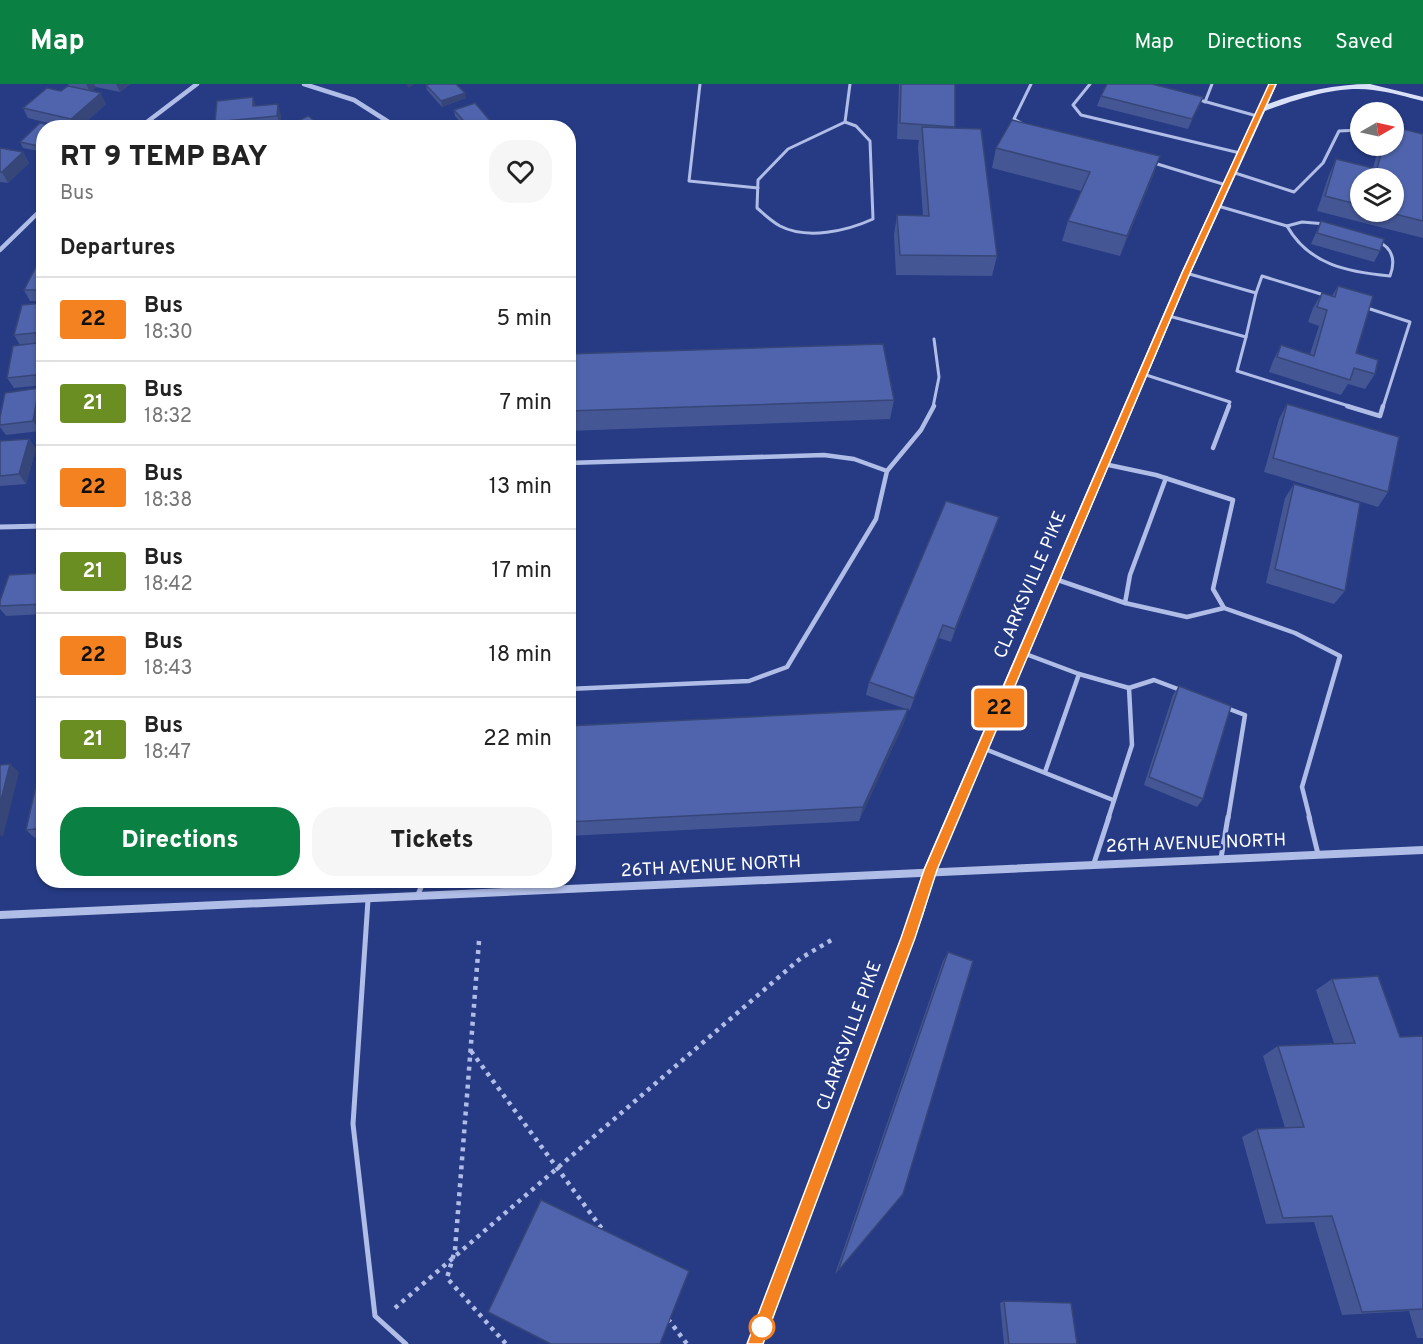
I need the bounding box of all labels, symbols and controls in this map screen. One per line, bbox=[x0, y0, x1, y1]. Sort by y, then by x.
text: Map bbox=[30, 24, 85, 60]
text: Map bbox=[1134, 29, 1174, 56]
text: Directions bbox=[1207, 29, 1302, 56]
text: Saved bbox=[1335, 29, 1393, 56]
north arrow bbox=[1350, 102, 1404, 156]
map controls bbox=[1350, 102, 1404, 222]
text: RT 9 TEMP BAY bbox=[60, 140, 267, 176]
button: heart bbox=[489, 140, 552, 203]
button: layers bbox=[1350, 168, 1404, 222]
text: Bus bbox=[60, 181, 94, 207]
text: Departures bbox=[60, 235, 176, 262]
text: Bus bbox=[144, 293, 183, 320]
text: 22 bbox=[80, 306, 106, 333]
text: 5 min bbox=[497, 306, 552, 333]
text: 18:30 bbox=[144, 320, 193, 346]
text: Bus bbox=[144, 377, 183, 404]
text: 21 bbox=[82, 390, 104, 417]
text: 7 min bbox=[500, 390, 552, 417]
text: 18:32 bbox=[144, 404, 192, 430]
text: Bus bbox=[144, 461, 183, 488]
text: 22 bbox=[80, 474, 106, 501]
text: 13 min bbox=[489, 474, 552, 501]
text: 18:38 bbox=[144, 488, 192, 514]
street label: CLARKSVILLE PIKE bbox=[990, 508, 1072, 662]
text: Bus bbox=[144, 545, 183, 572]
text: 21 bbox=[82, 558, 104, 585]
text: 17 min bbox=[492, 558, 552, 585]
text: 18:42 bbox=[144, 572, 193, 598]
text: Bus bbox=[144, 629, 183, 656]
text: 22 bbox=[80, 642, 106, 669]
text: 18 min bbox=[489, 642, 552, 669]
text: 18:43 bbox=[144, 656, 193, 682]
line badge: 22 bbox=[972, 688, 1026, 728]
text: 22 bbox=[986, 695, 1012, 722]
text: Bus bbox=[144, 713, 183, 740]
text: 21 bbox=[82, 726, 104, 753]
text: 22 min bbox=[483, 726, 552, 753]
text: 18:47 bbox=[144, 740, 191, 766]
button: Directions bbox=[60, 807, 300, 876]
button: Tickets bbox=[312, 807, 552, 876]
street label: 26TH AVENUE NORTH bbox=[1105, 829, 1287, 859]
street label: 26TH AVENUE NORTH bbox=[620, 851, 802, 883]
street label: CLARKSVILLE PIKE bbox=[812, 958, 888, 1114]
unlabelled marker bbox=[749, 1314, 775, 1340]

